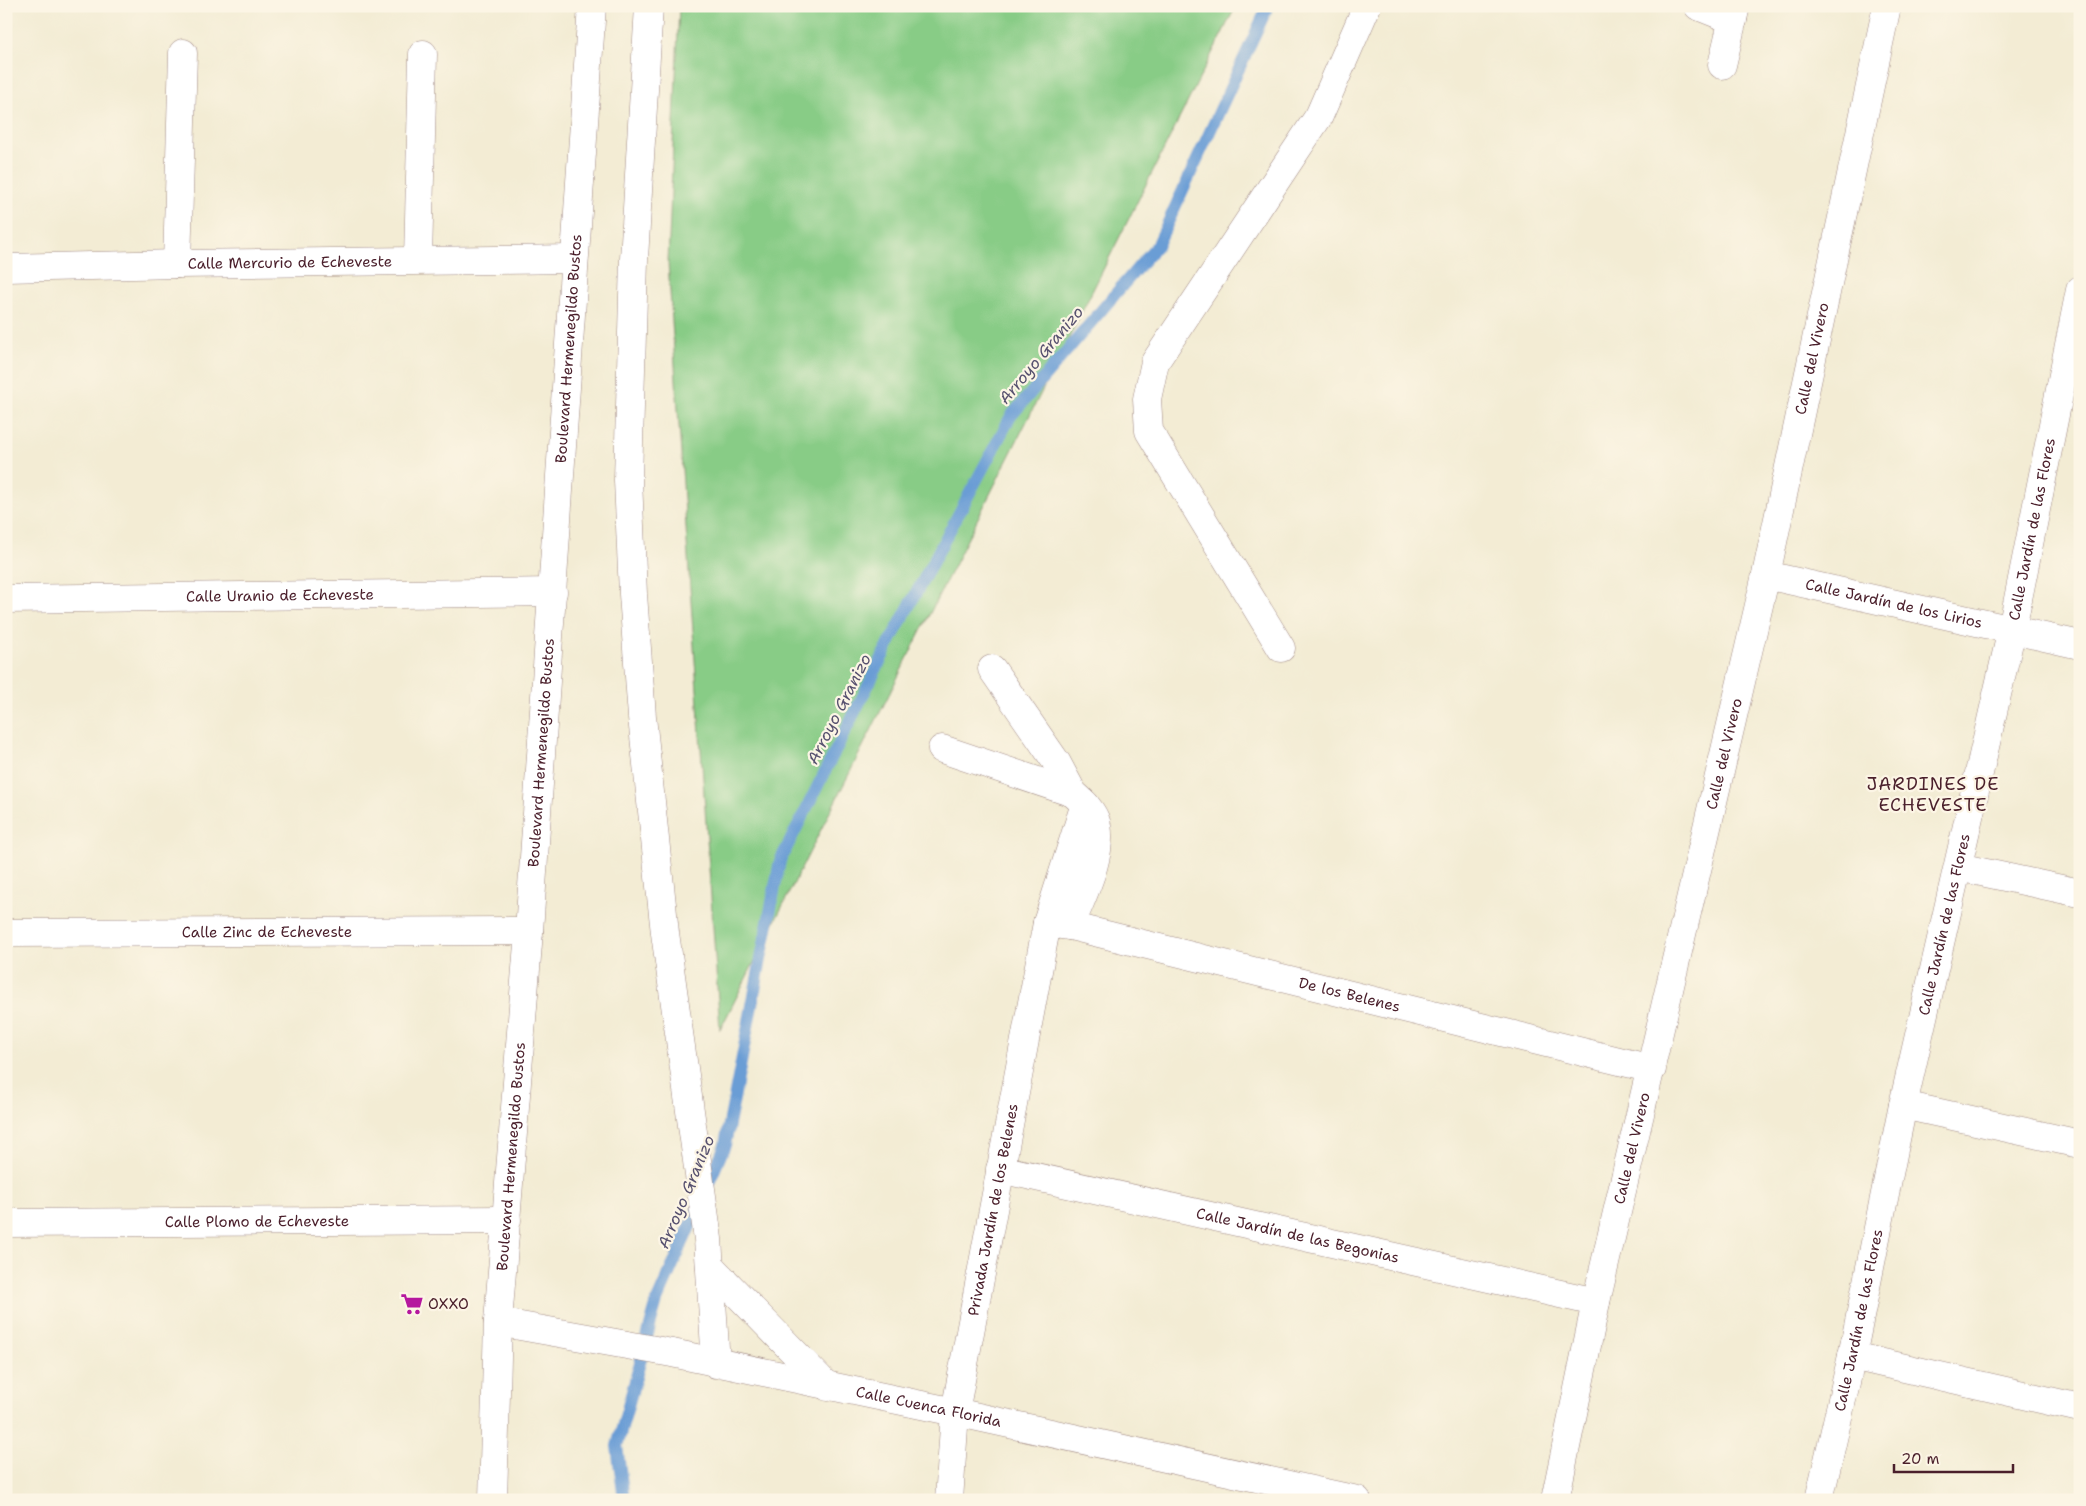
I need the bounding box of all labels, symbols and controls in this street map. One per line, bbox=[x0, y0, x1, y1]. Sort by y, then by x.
street label: Boulevard Hermenegildo Bustos bbox=[551, 233, 586, 464]
street label: Calle Mercurio de Echeveste bbox=[187, 251, 392, 274]
street label: Calle del Vivero bbox=[1790, 301, 1834, 416]
water label: Arroyo Granizo bbox=[994, 302, 1088, 408]
street label: Calle Jardín de las Flores bbox=[2004, 436, 2060, 622]
street label: Calle Jardín de los Lirios bbox=[1804, 574, 1984, 633]
street label: Calle Uranio de Echeveste bbox=[186, 584, 374, 607]
street label: Boulevard Hermenegildo Bustos bbox=[523, 638, 559, 868]
water label: Arroyo Granizo bbox=[802, 650, 876, 768]
street label: Calle del Vivero bbox=[1701, 696, 1747, 812]
district label: JARDINES DE ECHEVESTE bbox=[1866, 772, 2000, 817]
street label: Calle Jardín de las Flores bbox=[1914, 832, 1975, 1017]
street label: Calle Zinc de Echeveste bbox=[182, 922, 352, 942]
street label: De los Belenes bbox=[1297, 973, 1402, 1017]
street label: Boulevard Hermenegildo Bustos bbox=[492, 1041, 530, 1272]
street label: Calle del Vivero bbox=[1609, 1091, 1655, 1206]
street label: Privada Jardín de los Belenes bbox=[963, 1102, 1023, 1318]
water label: Arroyo Granizo bbox=[653, 1132, 719, 1252]
street label: Calle Jardín de las Begonias bbox=[1194, 1203, 1401, 1268]
street label: Calle Plomo de Echeveste bbox=[165, 1211, 349, 1232]
street label: Calle Jardín de las Flores bbox=[1830, 1227, 1888, 1413]
supermarket icon: OXXO bbox=[399, 1291, 425, 1317]
place label: OXXO bbox=[428, 1294, 469, 1314]
street label: Calle Cuenca Florida bbox=[854, 1382, 1004, 1432]
scale bar bbox=[1894, 1441, 2012, 1473]
text: 20 m bbox=[1901, 1449, 1940, 1469]

